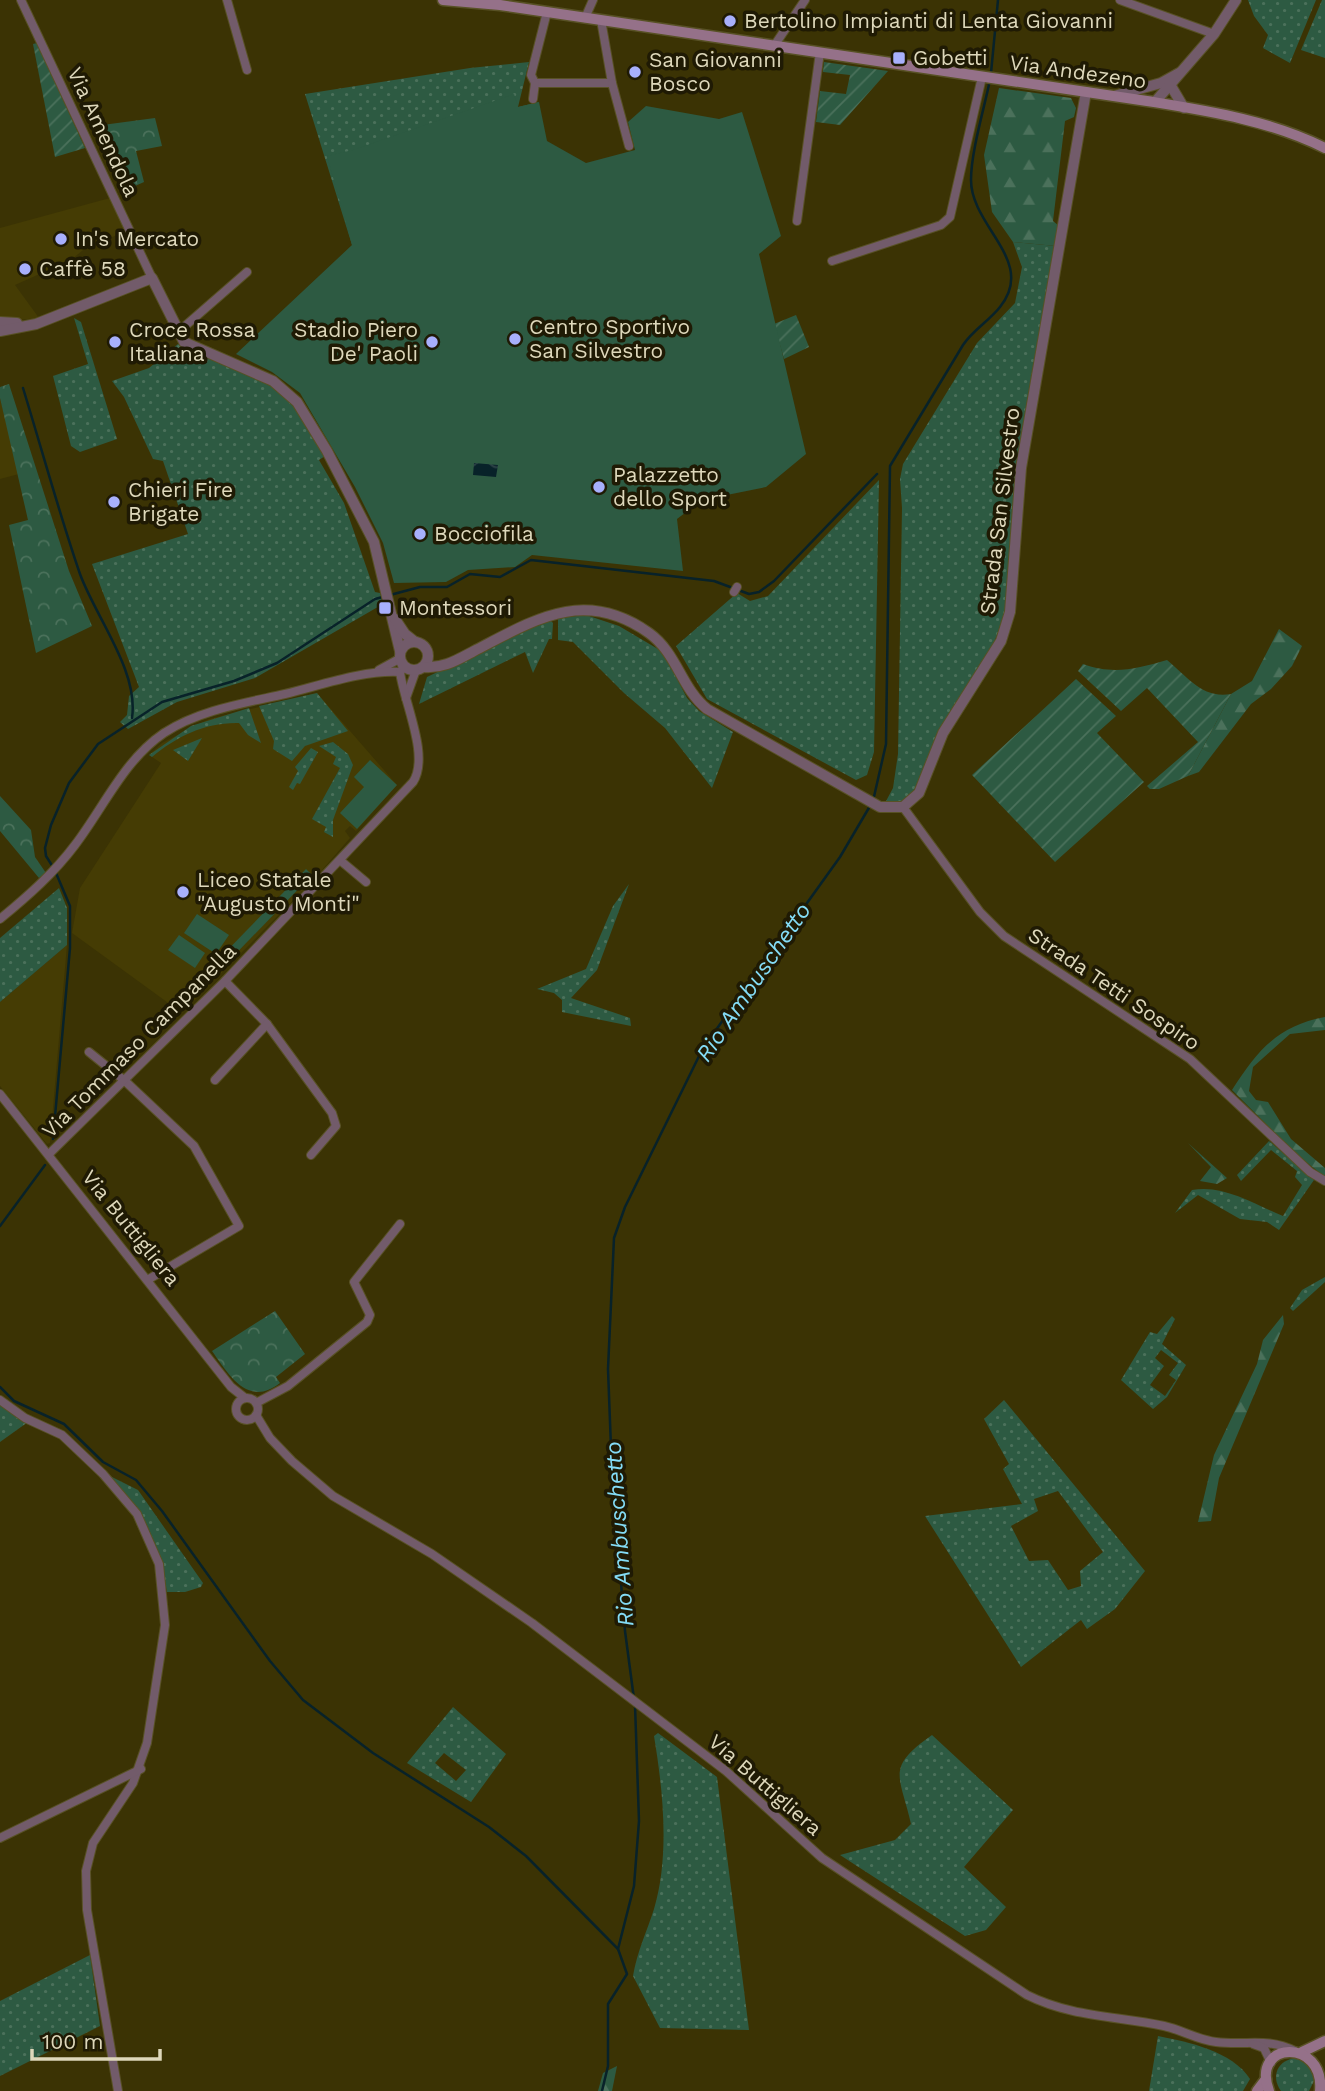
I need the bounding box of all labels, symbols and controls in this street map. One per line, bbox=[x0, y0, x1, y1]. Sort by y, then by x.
place label: Bertolino Impianti di Lenta Giovanni bbox=[744, 8, 1113, 33]
marker: Bertolino Impianti di Lenta Giovanni bbox=[722, 13, 738, 29]
place label: Gobetti bbox=[913, 45, 988, 70]
place label: San Giovanni Bosco bbox=[649, 47, 782, 96]
marker: Gobetti bbox=[891, 50, 907, 66]
street label: Via Andezeno bbox=[1008, 50, 1148, 93]
street label: Via Amendola bbox=[63, 63, 144, 201]
marker: San Giovanni Bosco bbox=[627, 64, 643, 80]
place label: In's Mercato bbox=[75, 226, 199, 251]
marker: In's Mercato bbox=[53, 231, 69, 247]
place label: Caffè 58 bbox=[39, 256, 126, 281]
marker: Caffè 58 bbox=[17, 261, 33, 277]
place label: Centro Sportivo San Silvestro bbox=[529, 314, 690, 363]
place label: Croce Rossa Italiana bbox=[129, 317, 256, 366]
place label: Stadio Piero De' Paoli bbox=[294, 317, 418, 366]
marker: Centro Sportivo San Silvestro bbox=[507, 331, 523, 347]
marker: Croce Rossa Italiana bbox=[107, 334, 123, 350]
marker: Stadio Piero De' Paoli bbox=[424, 334, 440, 350]
street label: Strada San Silvestro bbox=[974, 406, 1025, 616]
place label: Palazzetto dello Sport bbox=[613, 462, 727, 511]
place label: Chieri Fire Brigate bbox=[128, 477, 233, 526]
marker: Palazzetto dello Sport bbox=[591, 479, 607, 495]
marker: Chieri Fire Brigate bbox=[106, 494, 122, 510]
place label: Bocciofila bbox=[434, 521, 534, 546]
marker: Bocciofila bbox=[412, 526, 428, 542]
place label: Montessori bbox=[399, 595, 512, 620]
marker: Montessori bbox=[377, 600, 393, 616]
place label: Liceo Statale "Augusto Monti" bbox=[197, 867, 360, 916]
marker: Liceo Statale "Augusto Monti" bbox=[175, 884, 191, 900]
water label: Rio Ambuschetto bbox=[690, 898, 817, 1067]
street label: Strada Tetti Sospiro bbox=[1024, 922, 1205, 1055]
street label: Via Tommaso Campanella bbox=[36, 938, 241, 1143]
street label: Via Buttigliera bbox=[77, 1165, 186, 1291]
water label: Rio Ambuschetto bbox=[600, 1440, 639, 1628]
street label: Via Buttigliera bbox=[704, 1729, 827, 1841]
scale bar bbox=[32, 2018, 159, 2062]
text: 100 m bbox=[42, 2029, 104, 2054]

